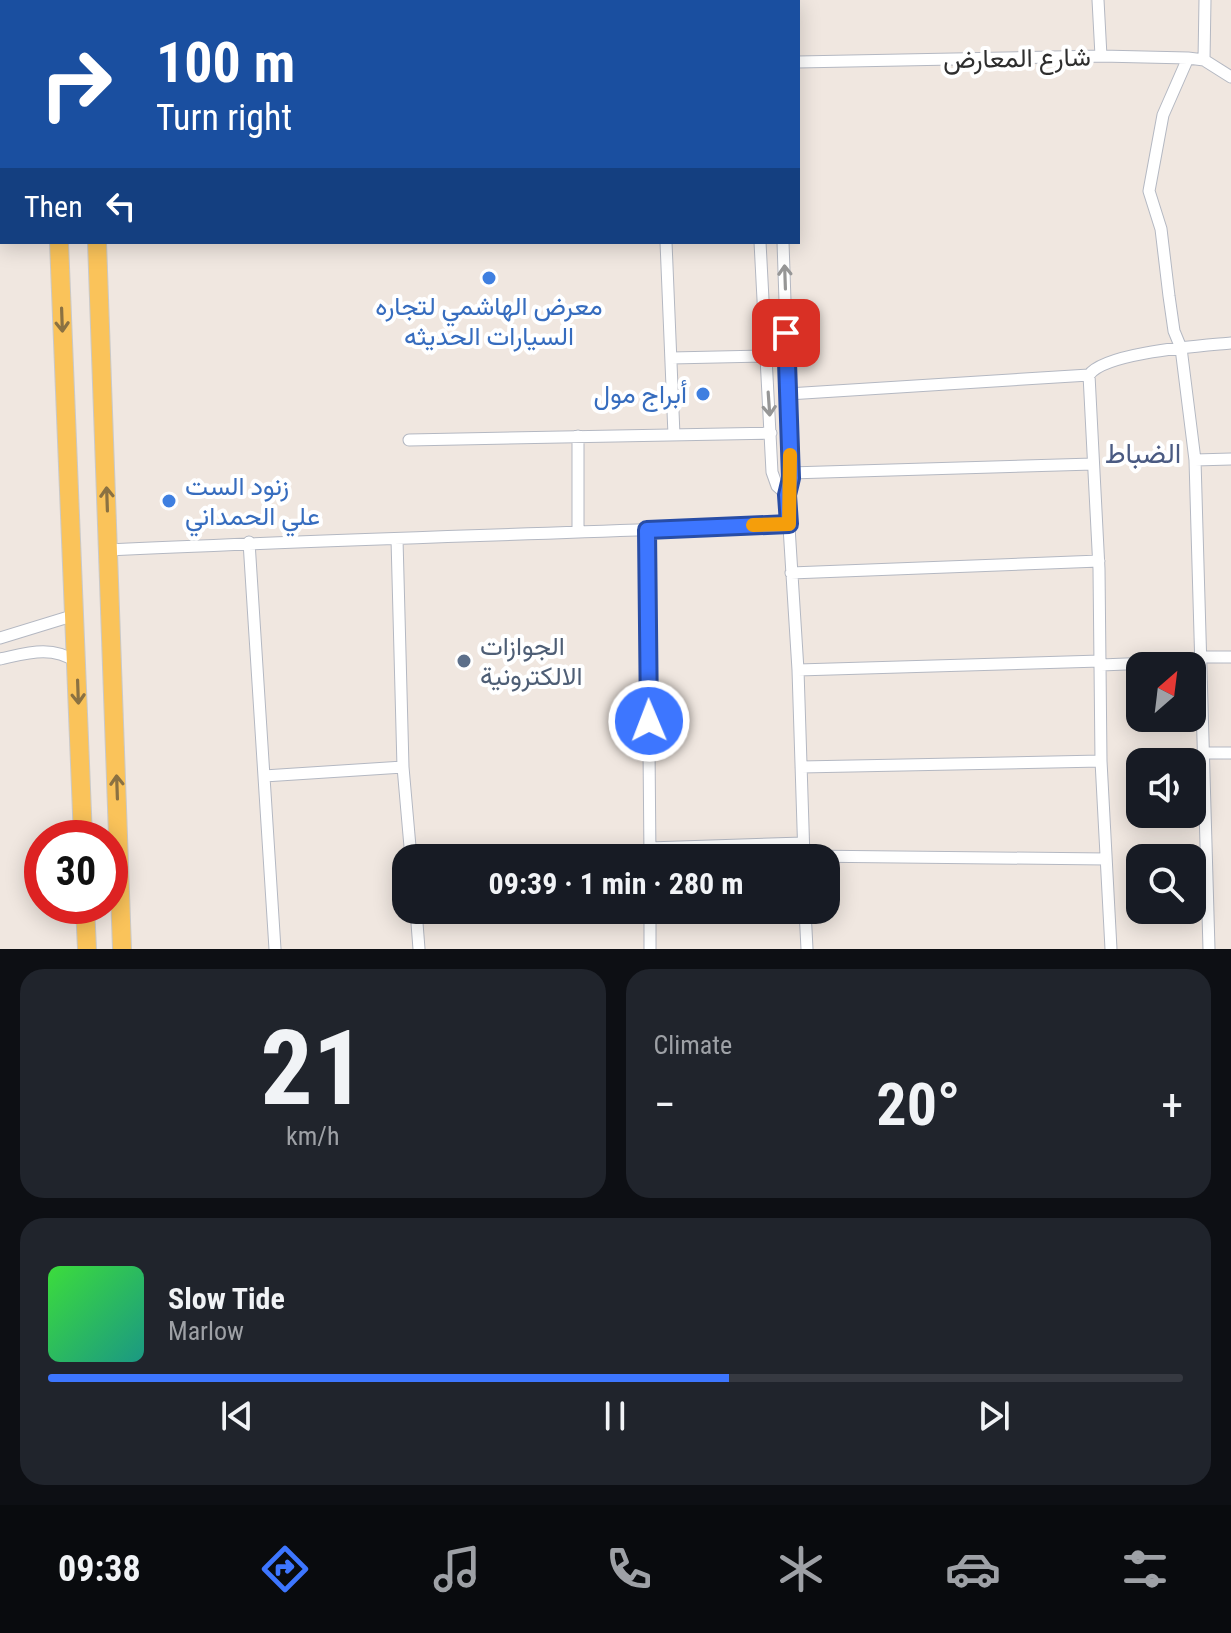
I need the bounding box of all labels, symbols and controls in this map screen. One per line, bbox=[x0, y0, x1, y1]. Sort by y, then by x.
text: 100 m bbox=[156, 30, 295, 96]
icon: right bbox=[24, 32, 128, 136]
street label: شارع المعارض bbox=[943, 42, 1091, 77]
text: Turn right bbox=[156, 97, 292, 139]
icon: left bbox=[99, 184, 143, 228]
text: Then bbox=[24, 189, 83, 224]
one-way arrow bbox=[777, 264, 792, 291]
marker: معرض الهاشمي لتجاره السيارات الحديثه bbox=[480, 269, 498, 287]
place label: معرض الهاشمي لتجاره السيارات الحديثه bbox=[375, 291, 603, 352]
pin bbox=[752, 299, 820, 367]
one-way arrow bbox=[55, 306, 70, 333]
icon: arrive bbox=[764, 311, 808, 355]
place label: أبراج مول bbox=[594, 379, 687, 412]
marker: أبراج مول bbox=[694, 385, 712, 403]
one-way arrow bbox=[762, 390, 777, 417]
district label: الضباط bbox=[1105, 437, 1181, 470]
place label: زنود الست علي الحمداني bbox=[185, 471, 320, 537]
one-way arrow bbox=[99, 486, 114, 513]
marker: زنود الست علي الحمداني bbox=[160, 492, 178, 510]
place label: الجوازات الالكترونية bbox=[480, 631, 582, 692]
marker: الجوازات الالكترونية bbox=[455, 652, 473, 670]
north arrow bbox=[1126, 652, 1206, 732]
map controls bbox=[1126, 652, 1206, 924]
one-way arrow bbox=[70, 678, 85, 705]
position arrow bbox=[607, 679, 691, 763]
button: sound bbox=[1126, 748, 1206, 828]
one-way arrow bbox=[109, 774, 124, 801]
speed limit sign: 30 bbox=[24, 820, 128, 924]
button: search bbox=[1126, 844, 1206, 924]
text: 09:39 · 1 min · 280 m bbox=[489, 866, 743, 901]
text: 21 bbox=[260, 1008, 365, 1129]
text: Climate bbox=[654, 1030, 732, 1060]
text: 20° bbox=[876, 1069, 960, 1140]
text: − bbox=[654, 1079, 676, 1131]
text: + bbox=[1161, 1079, 1183, 1131]
text: km/h bbox=[286, 1121, 340, 1151]
text: Slow Tide bbox=[168, 1281, 285, 1316]
text: Marlow bbox=[168, 1316, 244, 1346]
icon: previous bbox=[215, 1394, 259, 1438]
icon: pause bbox=[593, 1394, 637, 1438]
icon: next bbox=[972, 1394, 1016, 1438]
icon: directions bbox=[257, 1541, 313, 1597]
icon: music bbox=[429, 1541, 485, 1597]
icon: phone bbox=[601, 1541, 657, 1597]
icon: climate bbox=[773, 1541, 829, 1597]
icon: car bbox=[945, 1541, 1001, 1597]
icon: filters bbox=[1117, 1541, 1173, 1597]
text: 09:38 bbox=[58, 1548, 141, 1590]

